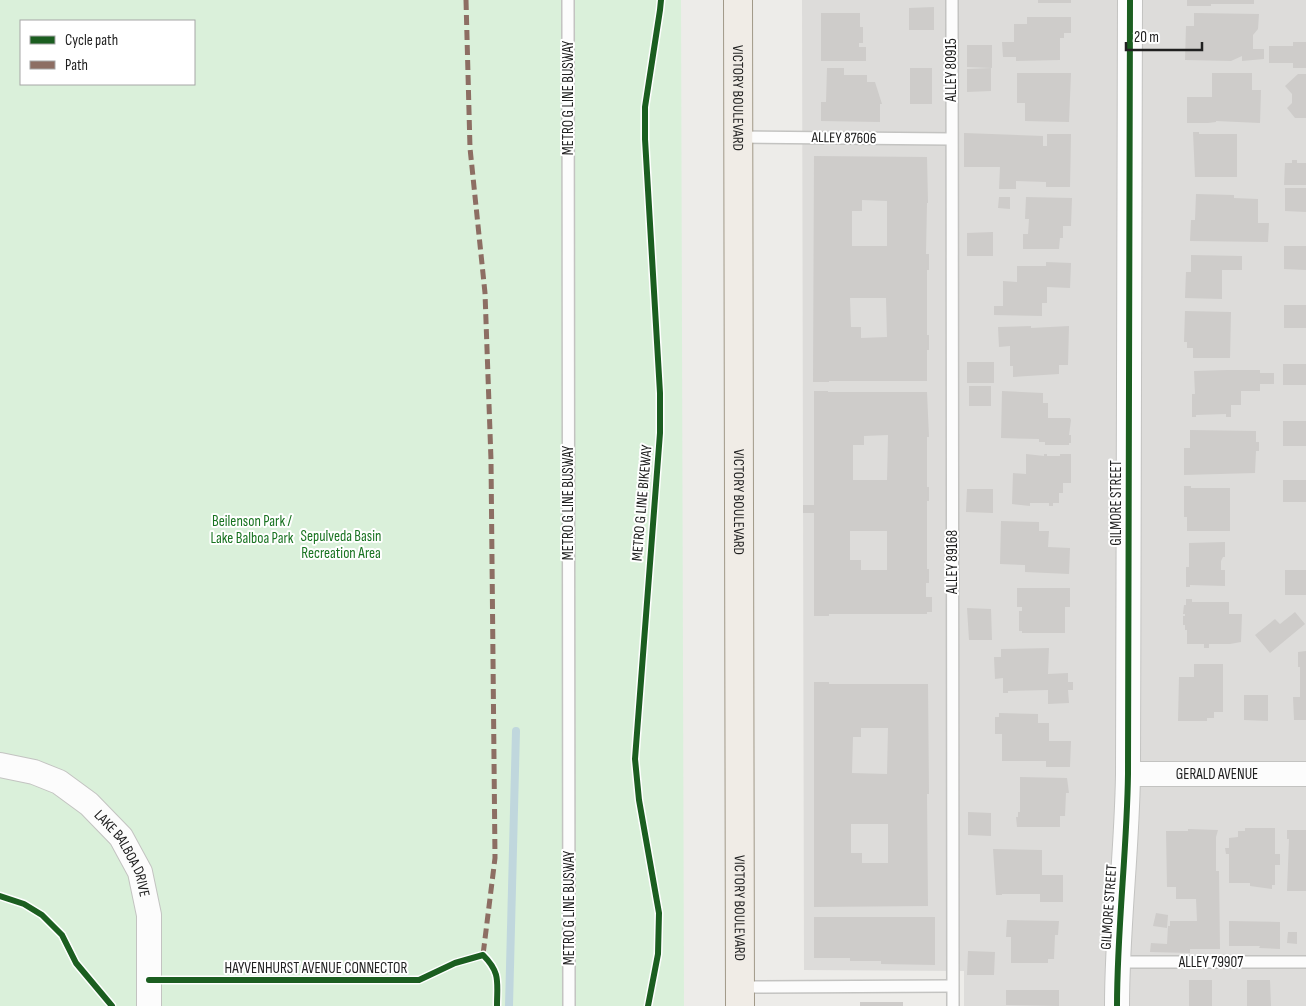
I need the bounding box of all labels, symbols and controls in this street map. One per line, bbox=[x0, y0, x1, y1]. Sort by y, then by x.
legend bbox=[20, 20, 195, 85]
scale bar bbox=[1126, 20, 1202, 52]
text: 20 m bbox=[1134, 28, 1159, 47]
text: Cycle path bbox=[65, 31, 118, 50]
street label: ALLEY 80915 bbox=[942, 38, 961, 103]
street label: METRO G LINE BUSWAY bbox=[559, 40, 578, 155]
street label: VICTORY BOULEVARD bbox=[729, 45, 748, 151]
text: Path bbox=[65, 56, 88, 75]
street label: ALLEY 87606 bbox=[811, 128, 876, 148]
street label: METRO G LINE BIKEWAY bbox=[627, 443, 657, 562]
street label: METRO G LINE BUSWAY bbox=[559, 445, 578, 560]
street label: VICTORY BOULEVARD bbox=[729, 449, 749, 555]
street label: GILMORE STREET bbox=[1107, 460, 1126, 546]
park label: Beilenson Park / Lake Balboa Park bbox=[210, 512, 294, 548]
park label: Sepulveda Basin Recreation Area bbox=[301, 527, 381, 563]
street label: ALLEY 89168 bbox=[943, 530, 962, 595]
street label: GERALD AVENUE bbox=[1176, 765, 1258, 784]
street label: LAKE BALBOA DRIVE bbox=[90, 806, 154, 898]
street label: METRO G LINE BUSWAY bbox=[560, 850, 579, 965]
street label: VICTORY BOULEVARD bbox=[730, 855, 749, 961]
street label: GILMORE STREET bbox=[1097, 864, 1121, 950]
street label: ALLEY 79907 bbox=[1178, 953, 1243, 972]
street label: HAYVENHURST AVENUE CONNECTOR bbox=[225, 959, 407, 978]

